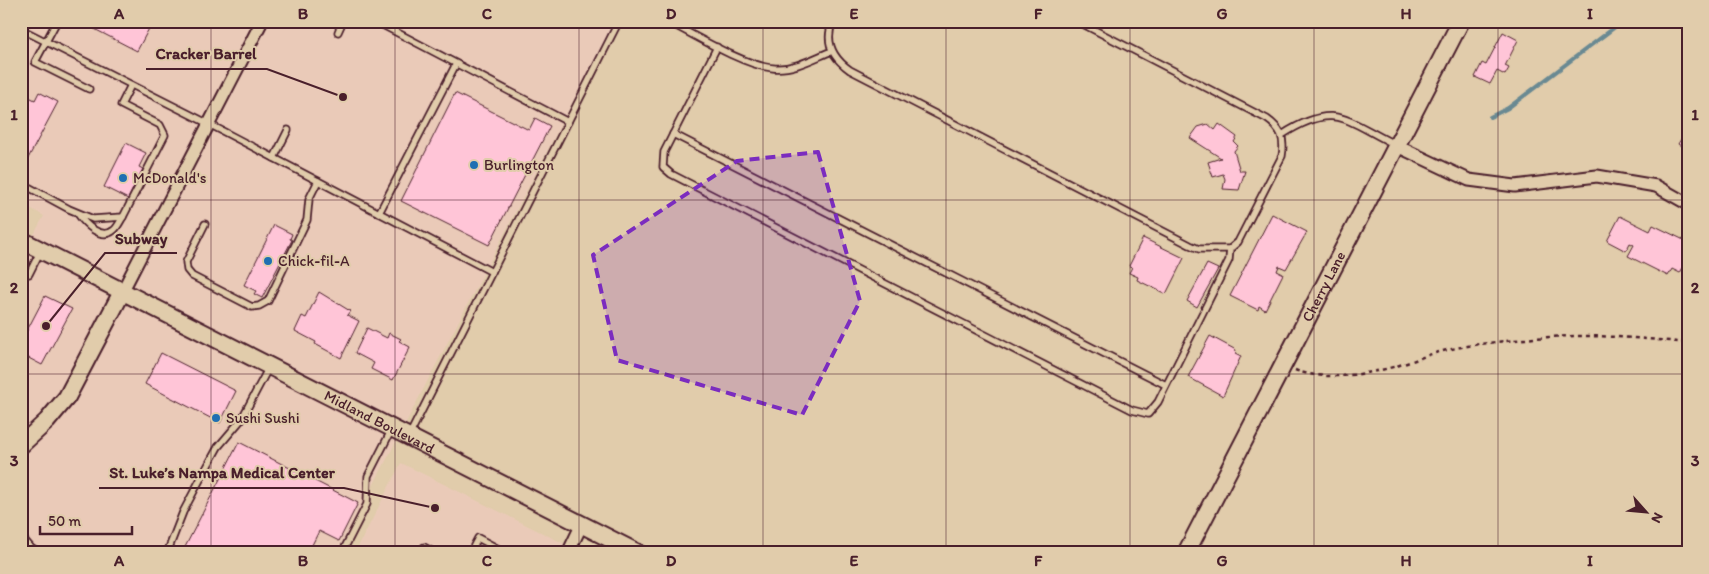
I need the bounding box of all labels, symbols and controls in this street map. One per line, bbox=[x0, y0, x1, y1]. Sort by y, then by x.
text: A bbox=[113, 4, 125, 23]
text: B bbox=[298, 4, 309, 23]
text: C bbox=[482, 4, 493, 23]
text: D bbox=[666, 4, 677, 23]
text: E bbox=[850, 4, 859, 23]
text: F bbox=[1034, 4, 1043, 23]
text: G bbox=[1216, 4, 1228, 23]
text: H bbox=[1400, 4, 1412, 23]
text: I bbox=[1587, 4, 1593, 23]
callout: Cracker Barrel bbox=[146, 38, 267, 69]
text: Cracker Barrel bbox=[155, 44, 257, 63]
text: 1 bbox=[10, 105, 18, 124]
text: 1 bbox=[1691, 105, 1699, 124]
place label: Burlington bbox=[484, 156, 554, 174]
marker: Burlington bbox=[468, 159, 480, 171]
place label: McDonald's bbox=[133, 169, 207, 187]
marker: McDonald's bbox=[117, 172, 129, 184]
callout: Subway bbox=[105, 222, 177, 253]
text: Subway bbox=[115, 229, 168, 249]
street label: Cherry Lane bbox=[1298, 248, 1349, 325]
place label: Chick-fil-A bbox=[278, 252, 350, 270]
marker: Chick-fil-A bbox=[262, 255, 274, 267]
text: 2 bbox=[10, 278, 19, 297]
text: 2 bbox=[1691, 278, 1700, 297]
street label: Midland Boulevard bbox=[321, 386, 438, 457]
place label: Sushi Sushi bbox=[226, 409, 300, 427]
marker: Sushi Sushi bbox=[210, 412, 222, 424]
text: 3 bbox=[10, 451, 19, 470]
text: 3 bbox=[1691, 451, 1700, 470]
callout: St. Luke’s Nampa Medical Center bbox=[99, 457, 344, 488]
text: St. Luke’s Nampa Medical Center bbox=[109, 463, 336, 483]
north arrow bbox=[1622, 486, 1672, 536]
scale bar bbox=[40, 504, 132, 536]
text: N bbox=[1647, 510, 1667, 526]
text: 50 m bbox=[48, 512, 81, 530]
text: A bbox=[113, 551, 125, 570]
text: B bbox=[298, 551, 309, 570]
text: C bbox=[482, 551, 493, 570]
text: D bbox=[666, 551, 677, 570]
text: E bbox=[850, 551, 859, 570]
text: F bbox=[1034, 551, 1043, 570]
text: G bbox=[1216, 551, 1228, 570]
text: H bbox=[1400, 551, 1412, 570]
text: I bbox=[1587, 551, 1593, 570]

